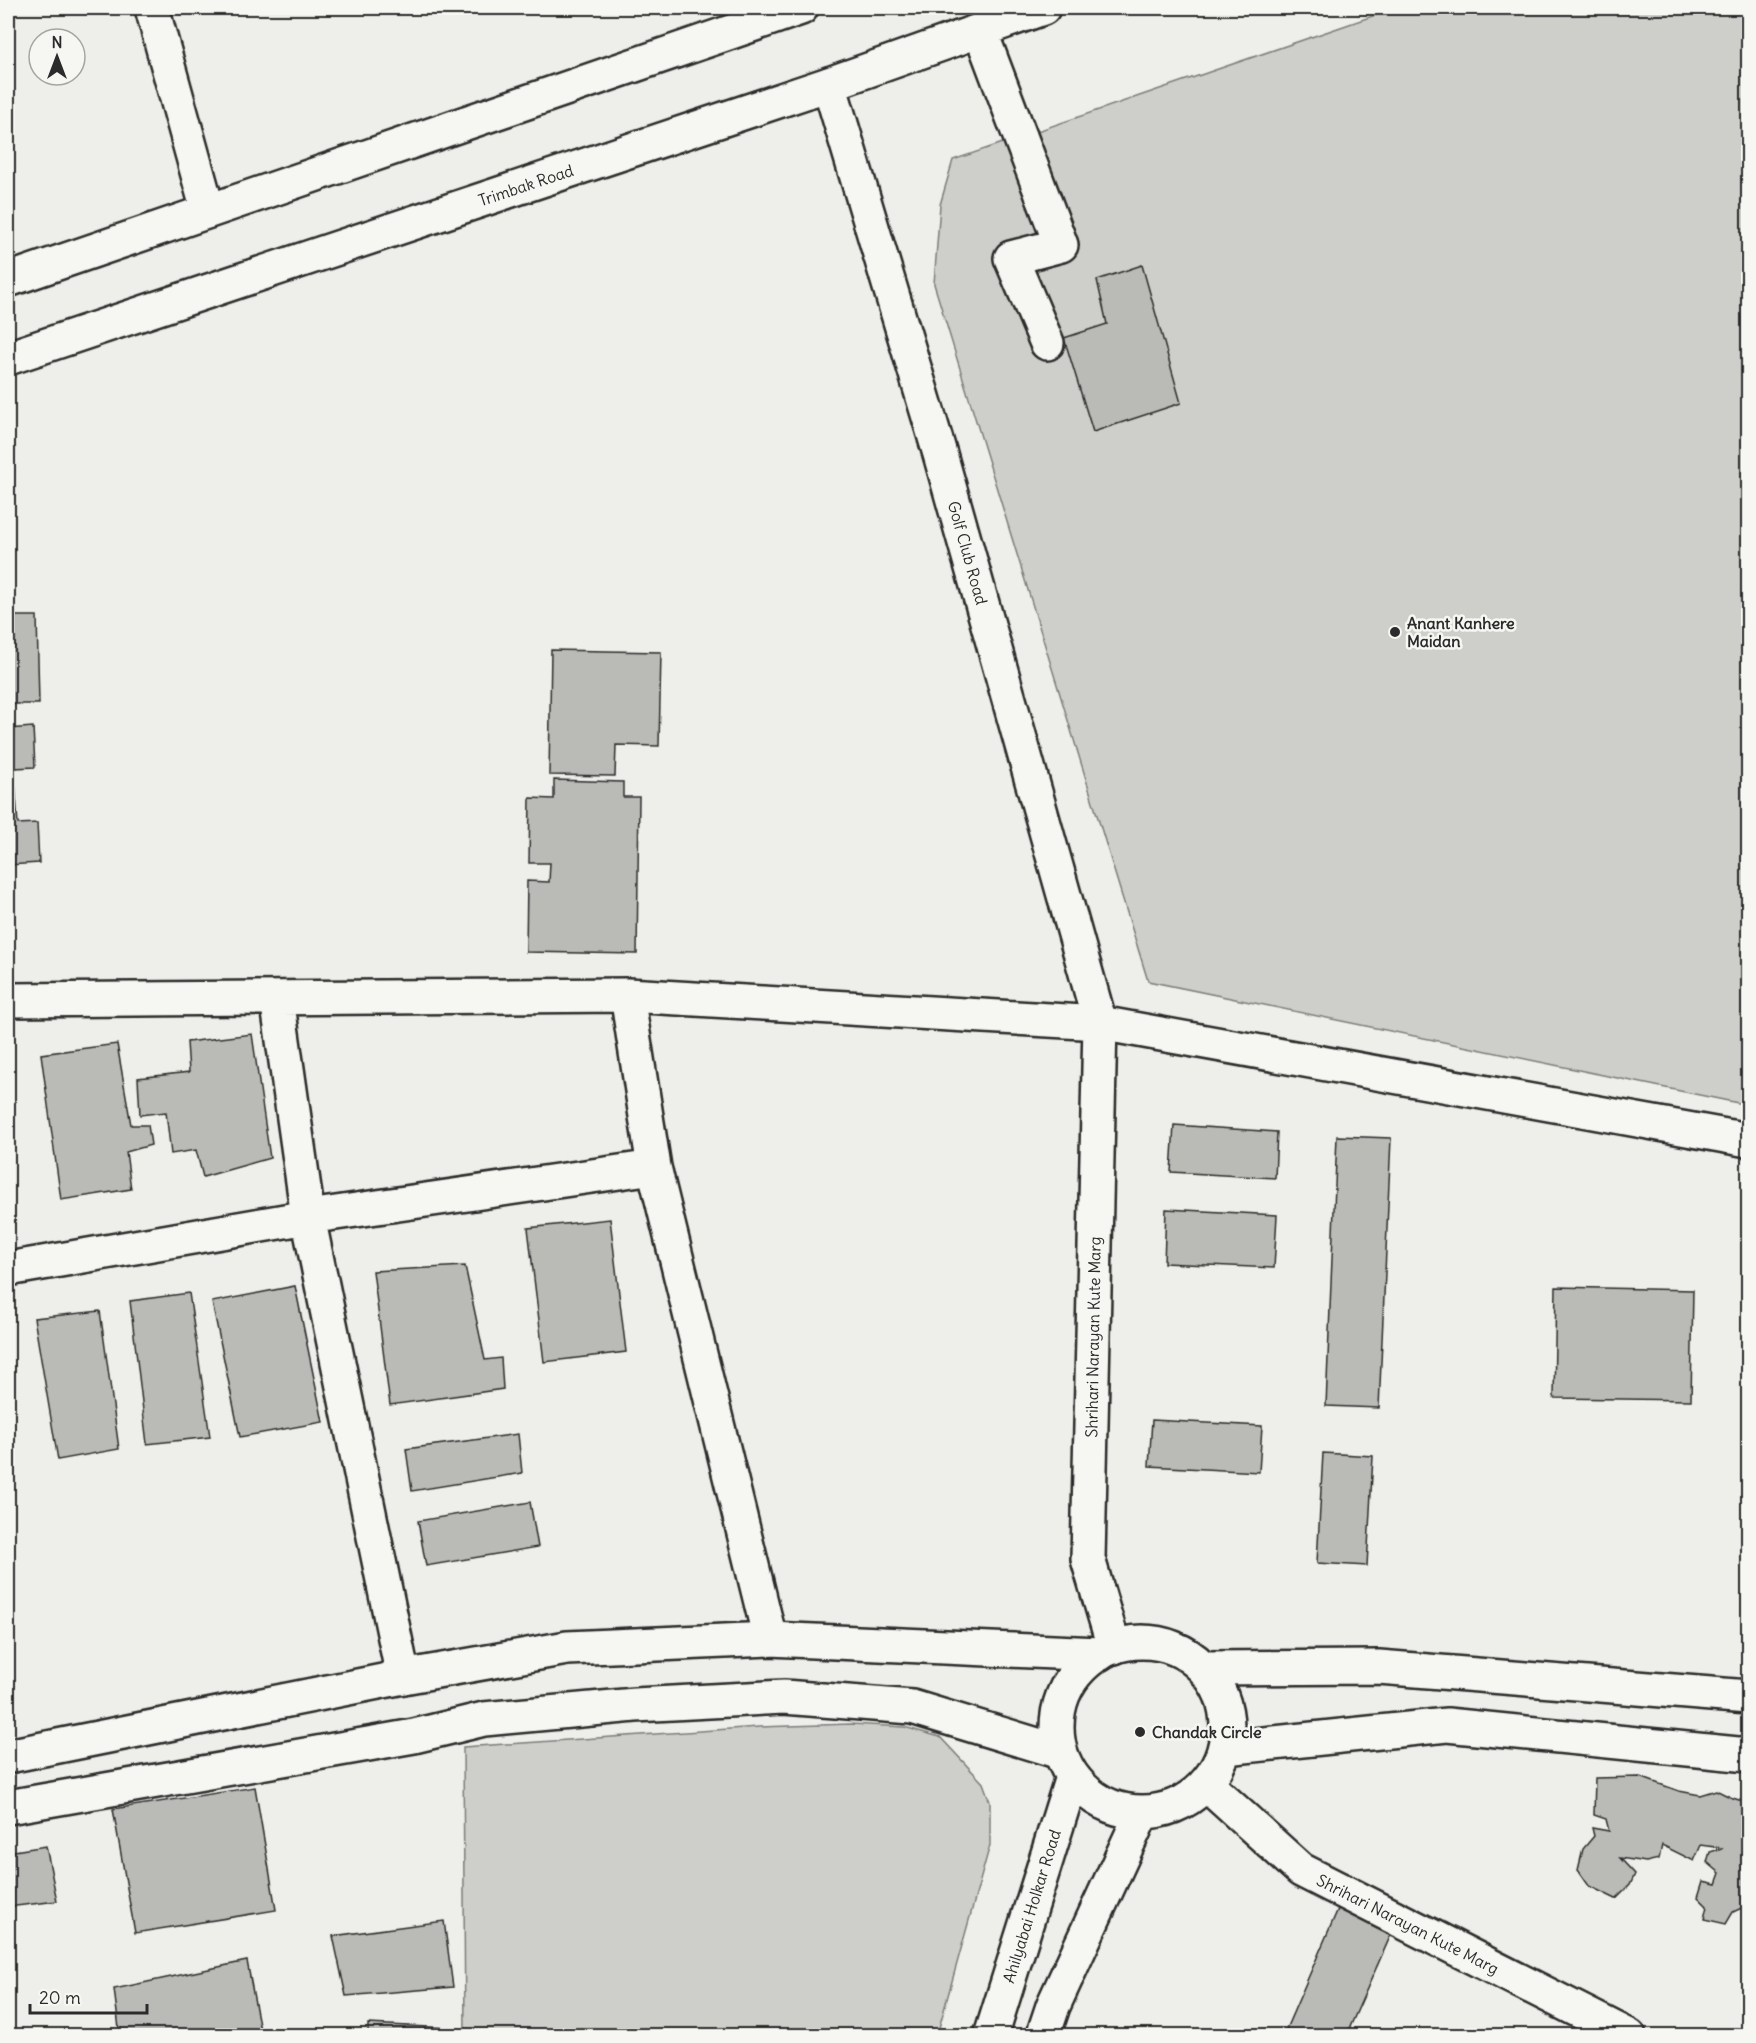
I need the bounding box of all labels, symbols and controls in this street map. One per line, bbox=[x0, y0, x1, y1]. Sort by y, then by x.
north arrow bbox=[27, 27, 87, 87]
text: N bbox=[51, 32, 63, 52]
street label: Trimbak Road bbox=[476, 160, 576, 210]
street label: Golf Club Road bbox=[944, 499, 992, 607]
place label: Anant Kanhere Maidan bbox=[1407, 613, 1515, 651]
marker: Anant Kanhere Maidan bbox=[1388, 625, 1402, 639]
street label: Shrihari Narayan Kute Marg bbox=[1081, 1236, 1105, 1438]
place label: Chandak Circle bbox=[1152, 1722, 1262, 1742]
marker: Chandak Circle bbox=[1133, 1725, 1147, 1739]
street label: Ahilyabai Holkar Road bbox=[998, 1827, 1065, 1985]
street label: Shrihari Narayan Kute Marg bbox=[1314, 1870, 1502, 1979]
scale bar bbox=[30, 1977, 147, 2015]
text: 20 m bbox=[39, 1986, 81, 2009]

